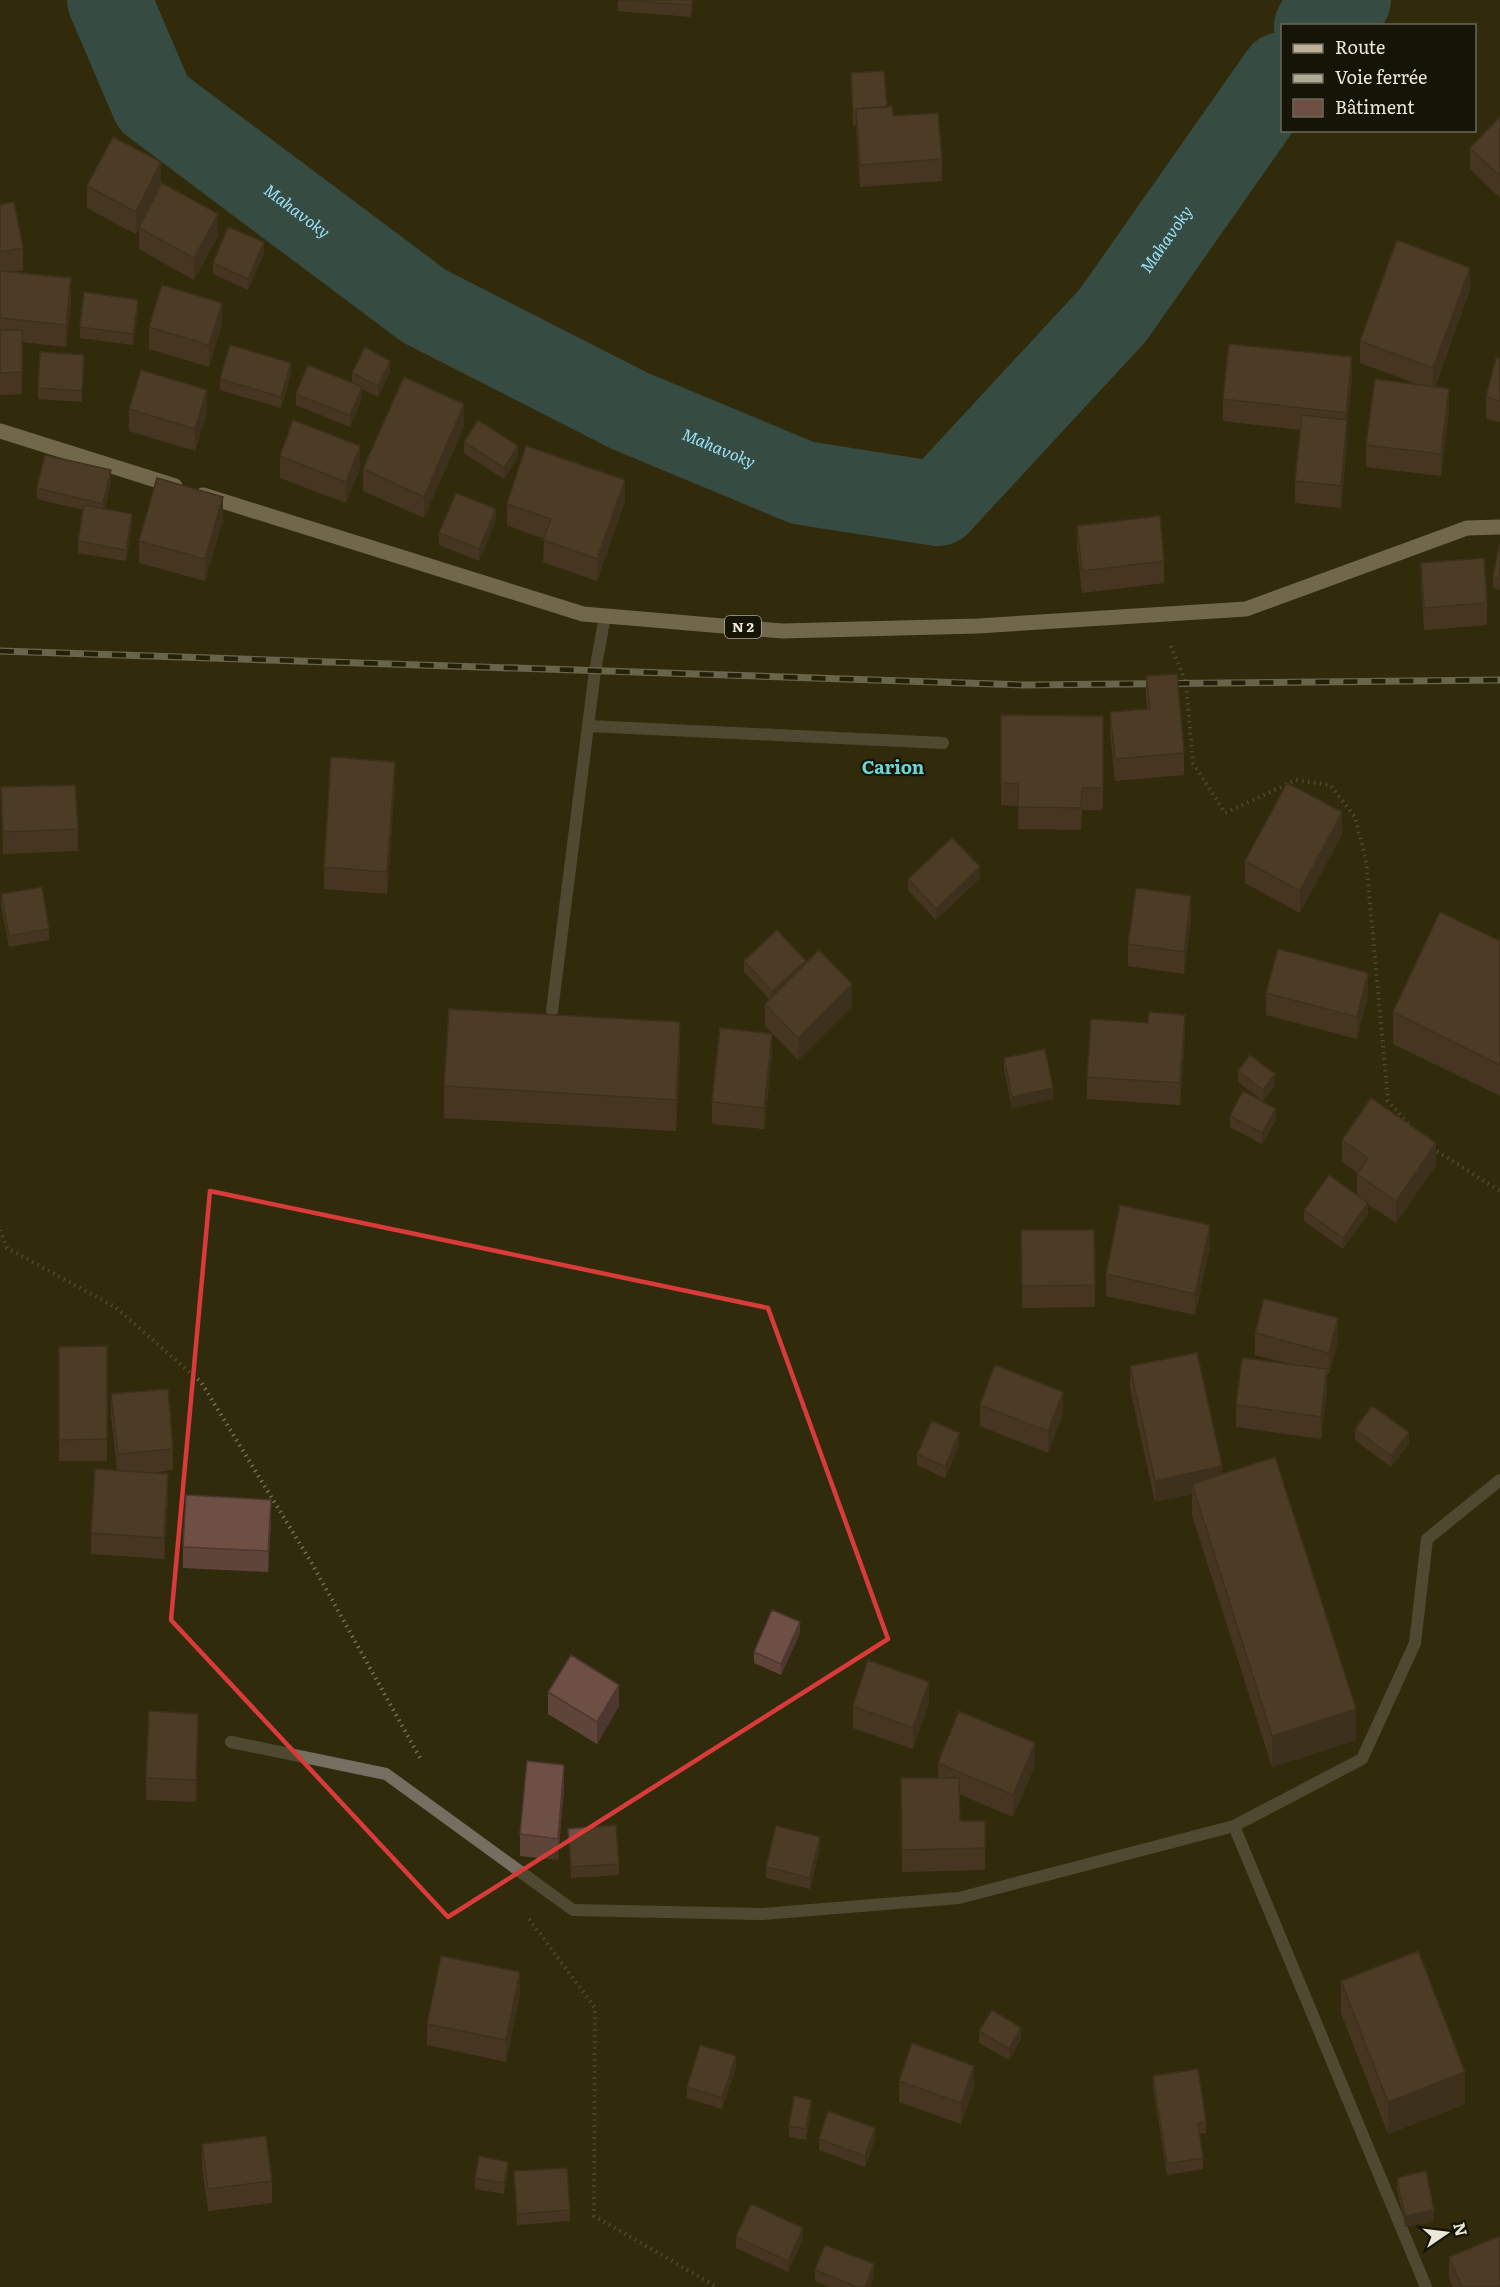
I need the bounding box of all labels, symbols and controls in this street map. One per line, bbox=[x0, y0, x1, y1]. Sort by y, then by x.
legend bbox=[1281, 24, 1476, 132]
text: Route bbox=[1335, 33, 1385, 60]
text: Voie ferrée bbox=[1335, 63, 1427, 90]
text: Bâtiment bbox=[1335, 93, 1415, 120]
water label: Mahavoky bbox=[260, 177, 336, 243]
water label: Mahavoky bbox=[1133, 200, 1197, 277]
water label: Mahavoky bbox=[679, 421, 759, 473]
road number: N 2 bbox=[725, 616, 761, 638]
district label: Carion bbox=[862, 753, 925, 780]
north arrow bbox=[1416, 2203, 1476, 2263]
text: N bbox=[1448, 2220, 1475, 2239]

